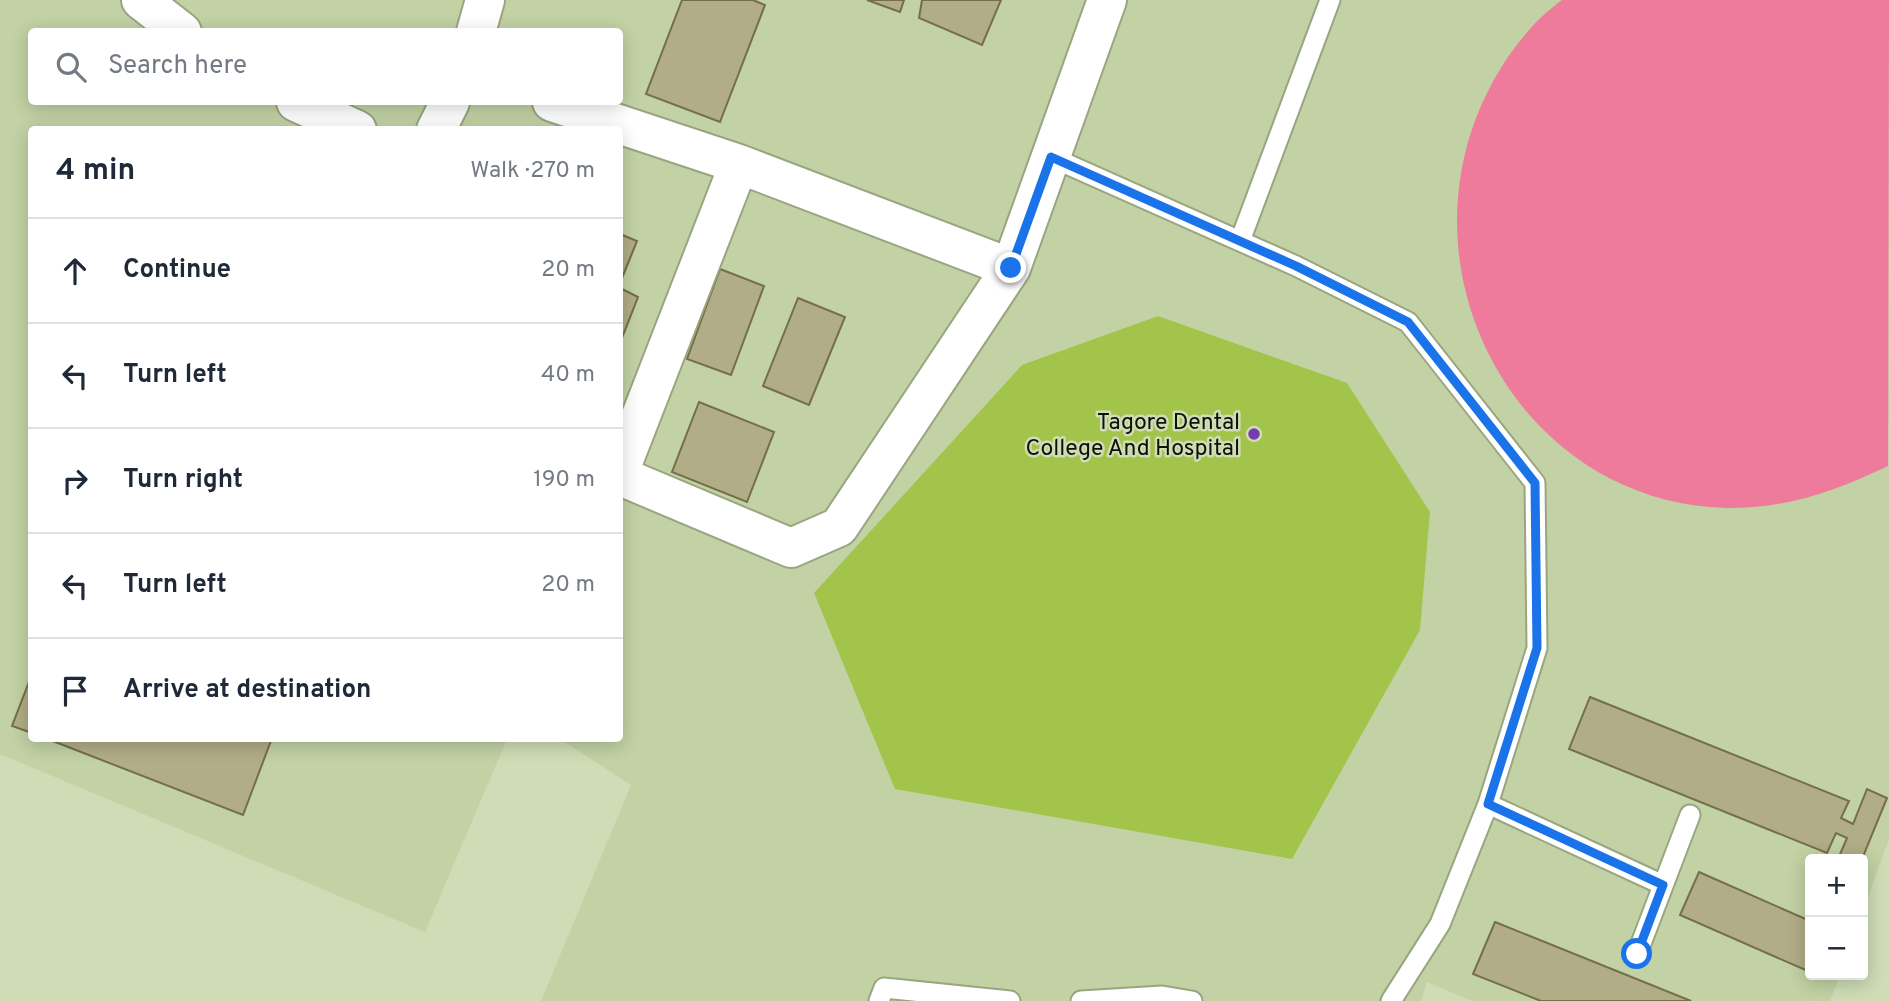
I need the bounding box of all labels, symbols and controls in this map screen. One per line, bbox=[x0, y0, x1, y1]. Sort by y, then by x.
search box bbox=[28, 28, 623, 105]
icon: search bbox=[52, 48, 90, 86]
text: Search here bbox=[108, 50, 247, 83]
text: 4 min bbox=[56, 153, 135, 190]
text: Walk · 270 m bbox=[470, 157, 595, 186]
icon: ahead bbox=[56, 252, 94, 290]
route end bbox=[995, 252, 1026, 283]
text: Continue bbox=[123, 254, 231, 287]
text: 20 m bbox=[541, 256, 595, 285]
icon: left bbox=[56, 357, 94, 395]
text: Turn left bbox=[123, 359, 227, 392]
text: 40 m bbox=[541, 361, 595, 390]
place label: Tagore Dental College And Hospital bbox=[1025, 409, 1240, 464]
marker: Tagore Dental College And Hospital bbox=[1246, 426, 1262, 442]
icon: right bbox=[56, 462, 94, 500]
text: Turn right bbox=[123, 464, 243, 497]
text: 190 m bbox=[533, 466, 595, 495]
icon: left bbox=[56, 567, 94, 605]
text: Turn left bbox=[123, 569, 227, 602]
text: 20 m bbox=[541, 571, 595, 600]
icon: arrive bbox=[56, 672, 94, 710]
text: Arrive at destination bbox=[123, 674, 371, 707]
map controls bbox=[1805, 854, 1868, 980]
button: + bbox=[1805, 854, 1868, 917]
button: − bbox=[1805, 917, 1868, 980]
route start bbox=[1621, 938, 1652, 969]

